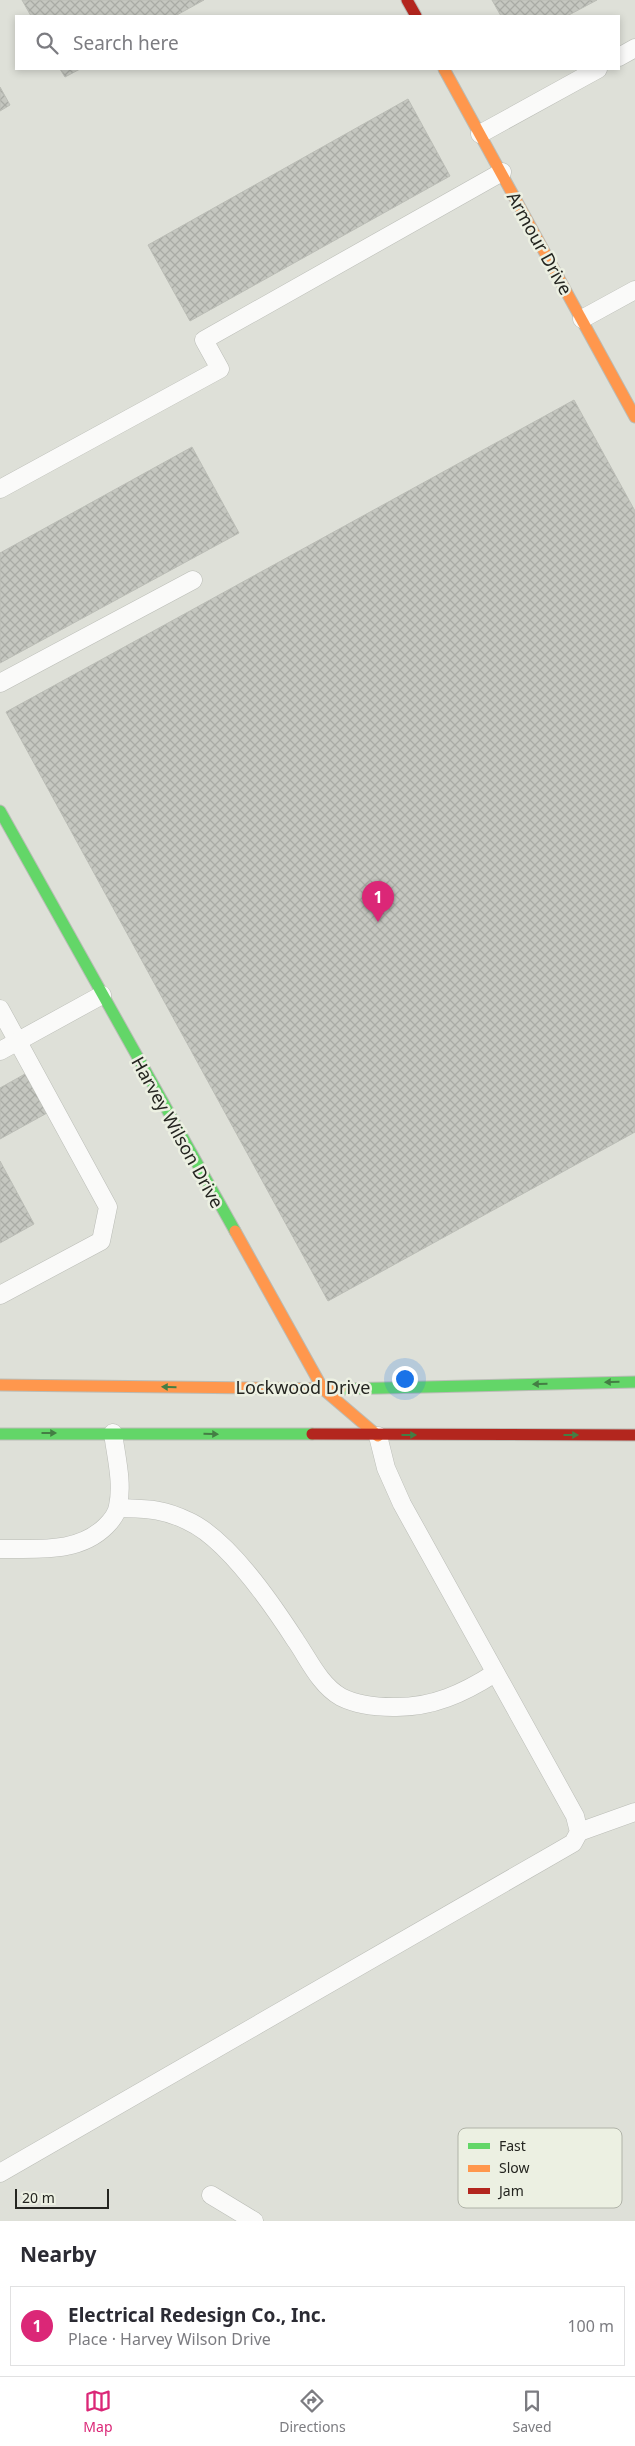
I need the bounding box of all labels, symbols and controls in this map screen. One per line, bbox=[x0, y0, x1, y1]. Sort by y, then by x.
search box bbox=[15, 15, 620, 70]
icon: search bbox=[33, 29, 61, 57]
text: Search here bbox=[73, 30, 179, 56]
street label: Armour Drive bbox=[502, 187, 578, 299]
pin: 1 bbox=[362, 881, 394, 922]
street label: Harvey Wilson Drive bbox=[126, 1052, 230, 1212]
your location bbox=[392, 1366, 418, 1392]
street label: Lockwood Drive bbox=[236, 1375, 370, 1399]
one-way arrow bbox=[604, 1378, 620, 1386]
one-way arrow bbox=[532, 1380, 548, 1388]
one-way arrow bbox=[161, 1383, 177, 1391]
one-way arrow bbox=[41, 1429, 57, 1437]
one-way arrow bbox=[203, 1430, 219, 1438]
one-way arrow bbox=[401, 1431, 417, 1439]
one-way arrow bbox=[563, 1431, 579, 1439]
legend bbox=[458, 2128, 622, 2208]
text: Fast bbox=[499, 2136, 526, 2155]
text: Slow bbox=[499, 2158, 530, 2177]
text: Jam bbox=[497, 2181, 524, 2200]
scale bar bbox=[15, 2186, 109, 2209]
text: 20 m bbox=[22, 2188, 55, 2207]
text: Nearby bbox=[20, 2240, 96, 2268]
text: Electrical Redesign Co., Inc. bbox=[68, 2302, 326, 2328]
text: 1 bbox=[32, 2315, 42, 2337]
text: 100 m bbox=[567, 2315, 614, 2337]
text: Place · Harvey Wilson Drive bbox=[68, 2328, 271, 2350]
tab: Map bbox=[83, 2387, 113, 2436]
tab: Directions bbox=[279, 2387, 346, 2436]
tab: Saved bbox=[512, 2387, 552, 2436]

